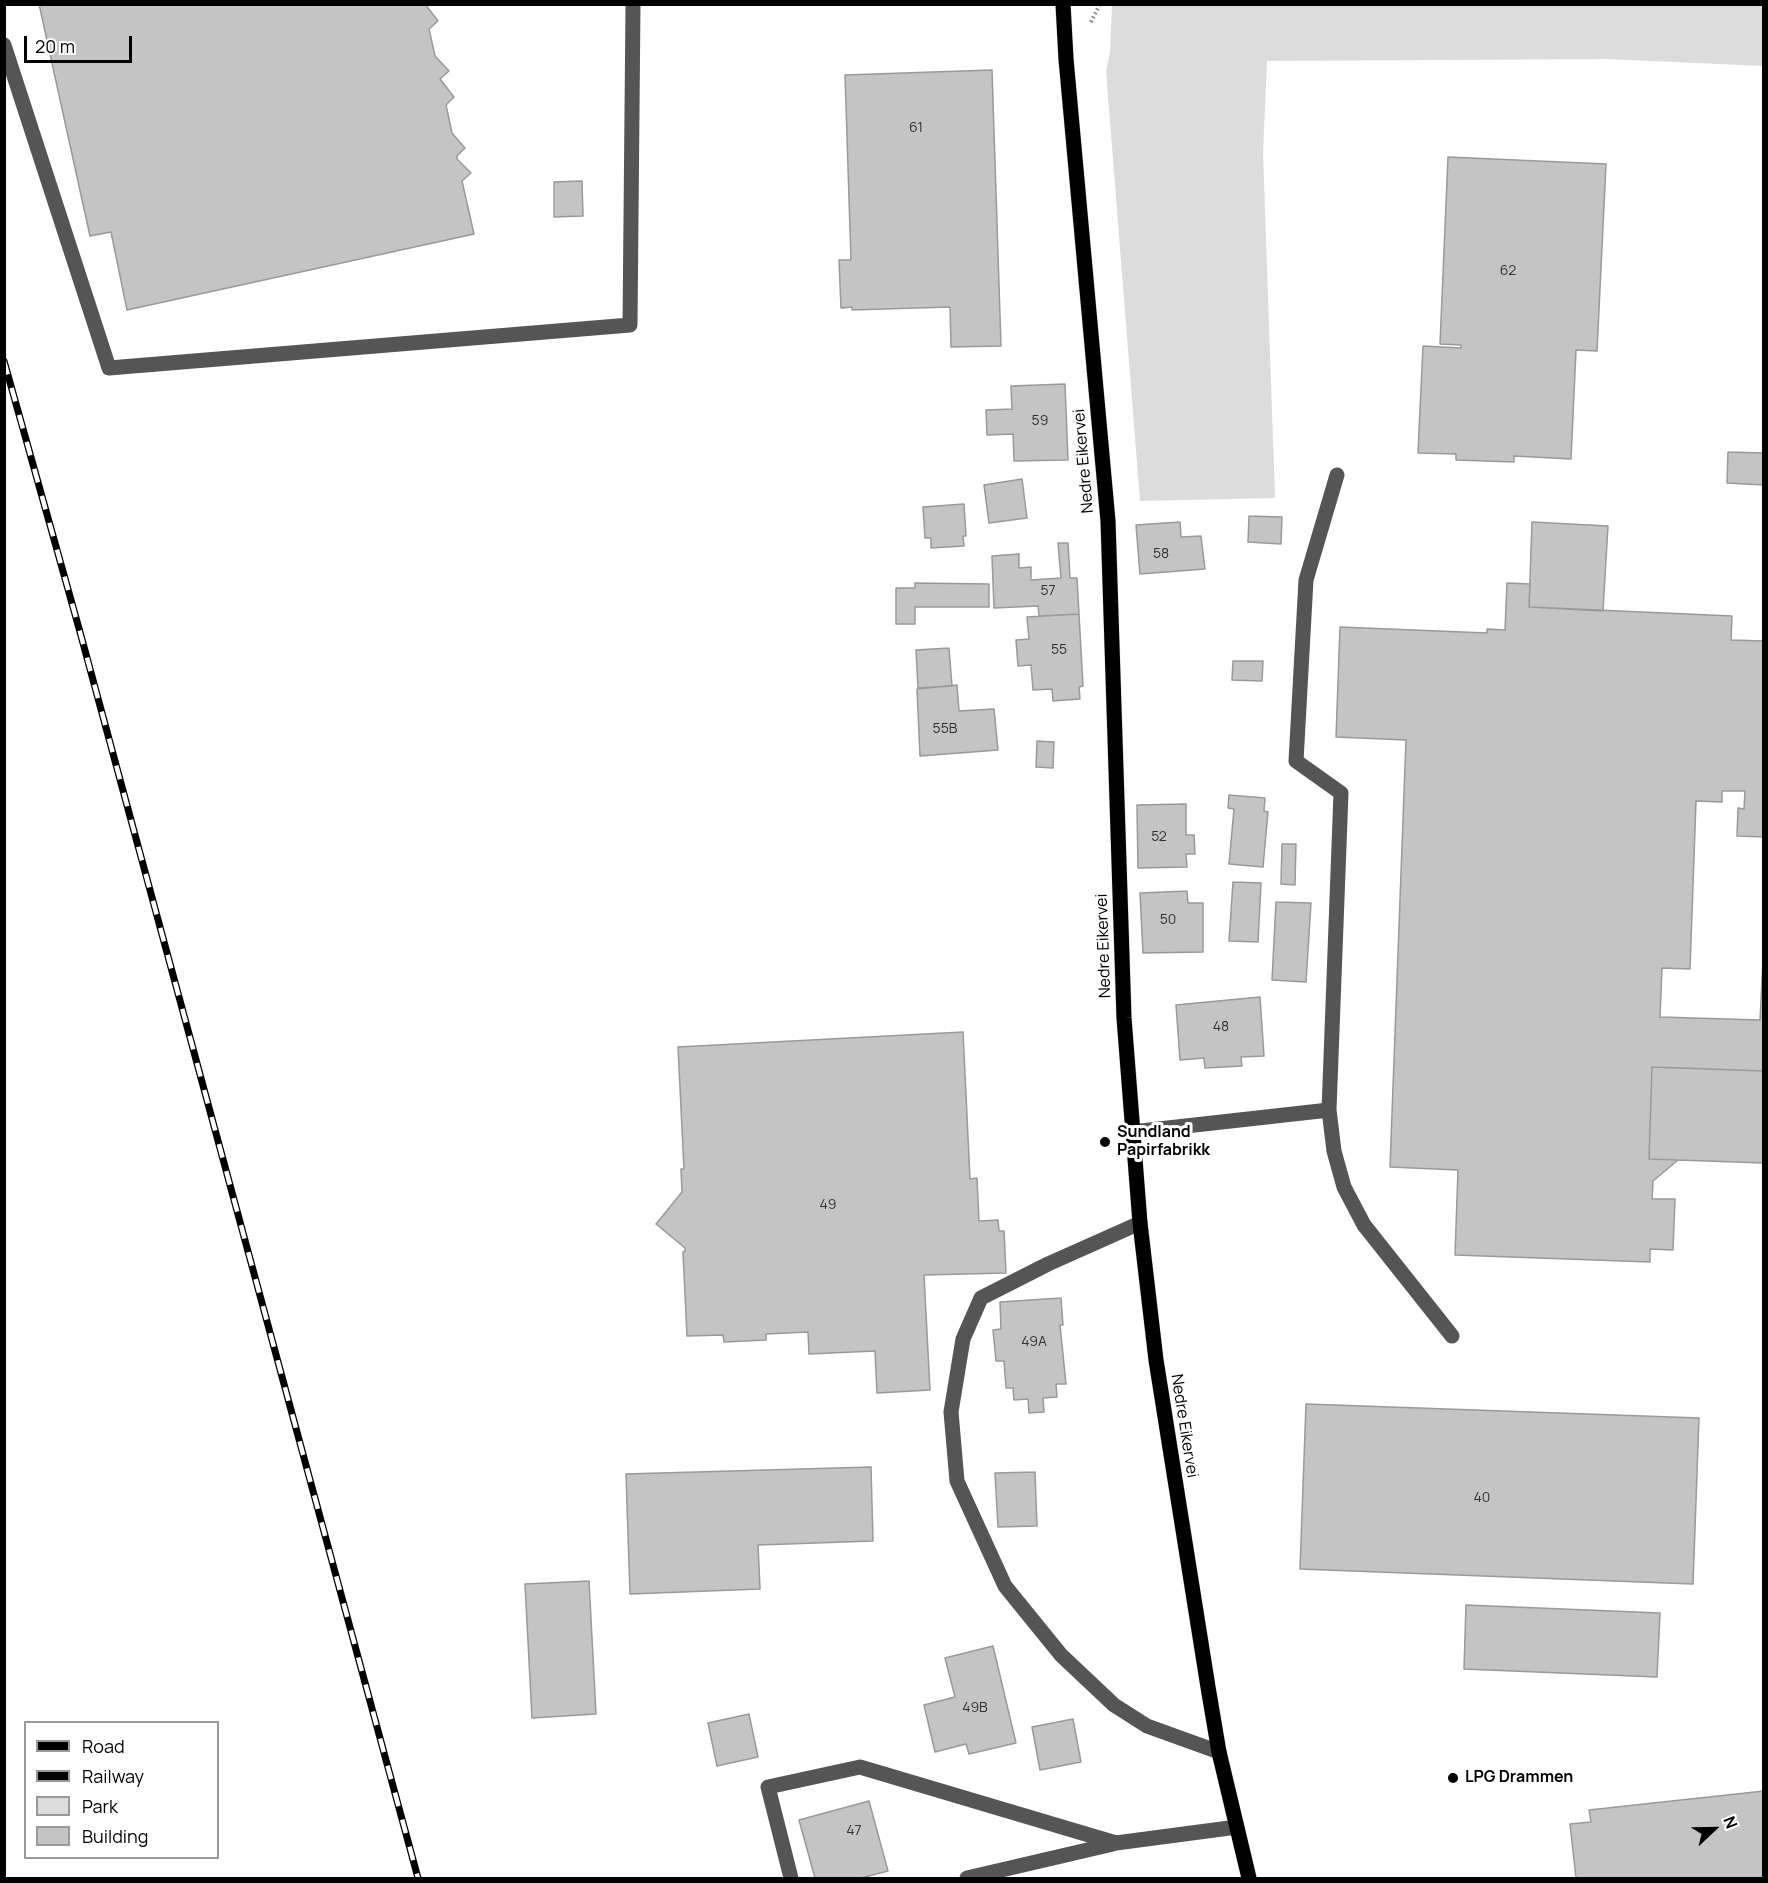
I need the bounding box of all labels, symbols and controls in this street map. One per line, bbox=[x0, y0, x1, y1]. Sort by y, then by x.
scale bar bbox=[27, 24, 135, 62]
text: 20 m bbox=[35, 34, 75, 58]
house number: 61 bbox=[909, 120, 923, 136]
house number: 62 bbox=[1500, 263, 1516, 279]
street label: Nedre Eikervei bbox=[1070, 408, 1098, 514]
house number: 59 bbox=[1032, 413, 1048, 429]
house number: 58 bbox=[1153, 546, 1169, 562]
house number: 57 bbox=[1040, 583, 1056, 599]
house number: 55 bbox=[1051, 642, 1067, 658]
house number: 55B bbox=[933, 721, 957, 737]
house number: 52 bbox=[1151, 829, 1167, 845]
street label: Nedre Eikervei bbox=[1093, 893, 1115, 999]
house number: 50 bbox=[1160, 912, 1176, 928]
house number: 48 bbox=[1213, 1019, 1229, 1035]
place label: Sundland Papirfabrikk bbox=[1117, 1123, 1210, 1161]
marker: Sundland Papirfabrikk bbox=[1098, 1135, 1112, 1149]
house number: 49 bbox=[820, 1197, 836, 1213]
house number: 49A bbox=[1021, 1334, 1047, 1350]
street label: Nedre Eikervei bbox=[1166, 1373, 1202, 1479]
house number: 40 bbox=[1474, 1490, 1490, 1506]
house number: 49B bbox=[962, 1700, 988, 1716]
legend bbox=[24, 1721, 219, 1859]
text: Road bbox=[82, 1734, 125, 1758]
text: Railway bbox=[82, 1764, 144, 1788]
place label: LPG Drammen bbox=[1465, 1768, 1573, 1788]
marker: LPG Drammen bbox=[1446, 1771, 1460, 1785]
text: Park bbox=[82, 1794, 118, 1818]
north arrow bbox=[1684, 1799, 1744, 1859]
text: N bbox=[1718, 1813, 1743, 1832]
house number: 47 bbox=[846, 1823, 862, 1839]
text: Building bbox=[82, 1824, 148, 1848]

